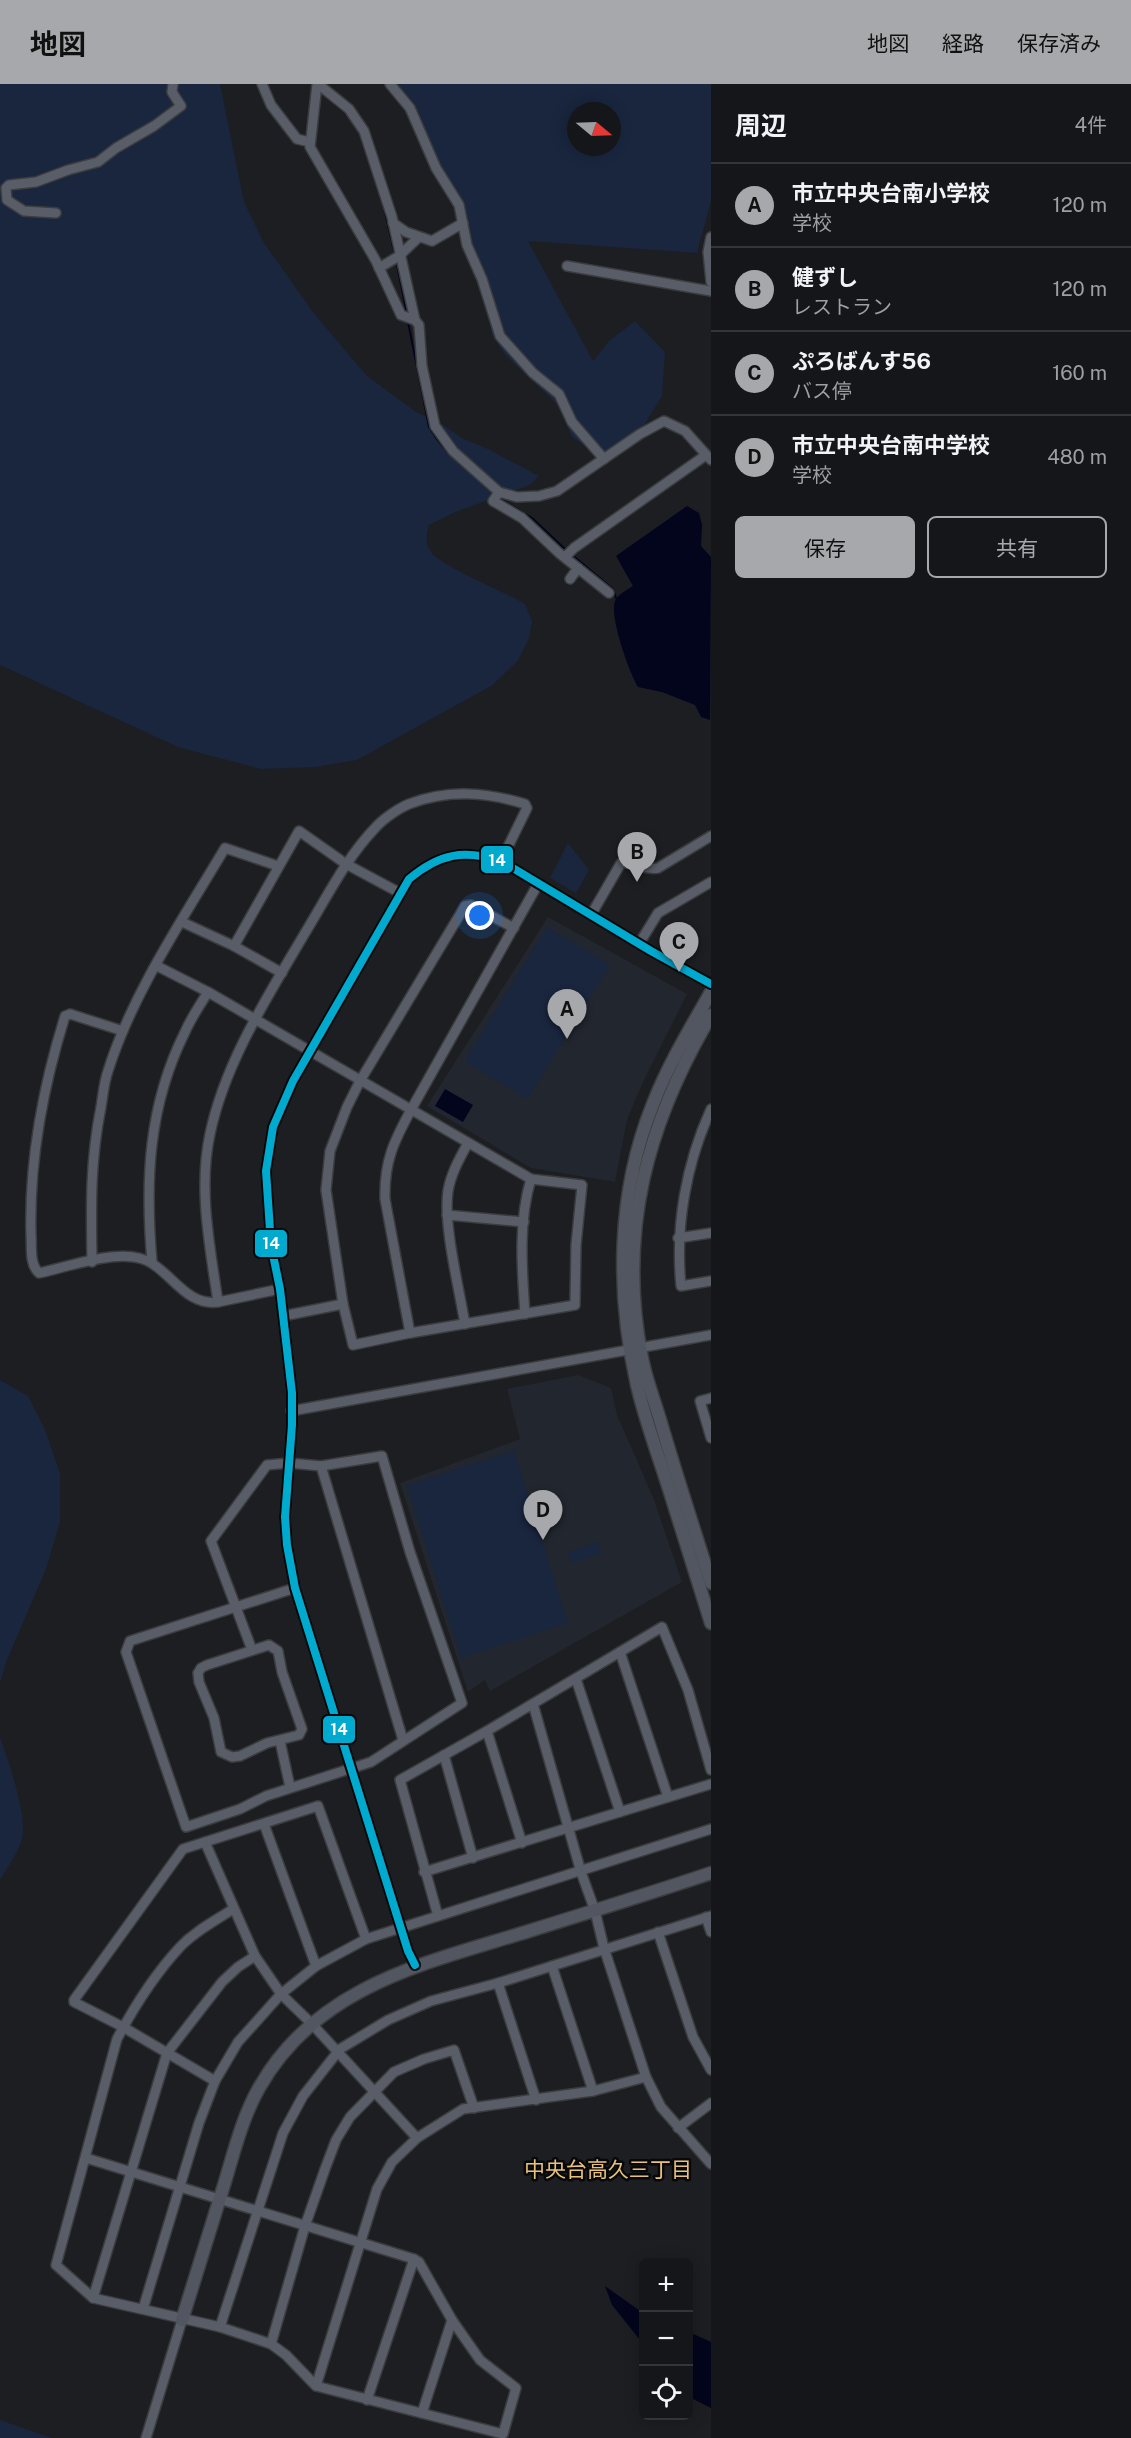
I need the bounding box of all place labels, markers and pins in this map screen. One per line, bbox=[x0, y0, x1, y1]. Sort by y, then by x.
pin: B bbox=[618, 832, 656, 882]
pin: C bbox=[660, 922, 698, 972]
pin: A bbox=[548, 990, 586, 1039]
pin: D bbox=[524, 1490, 562, 1540]

